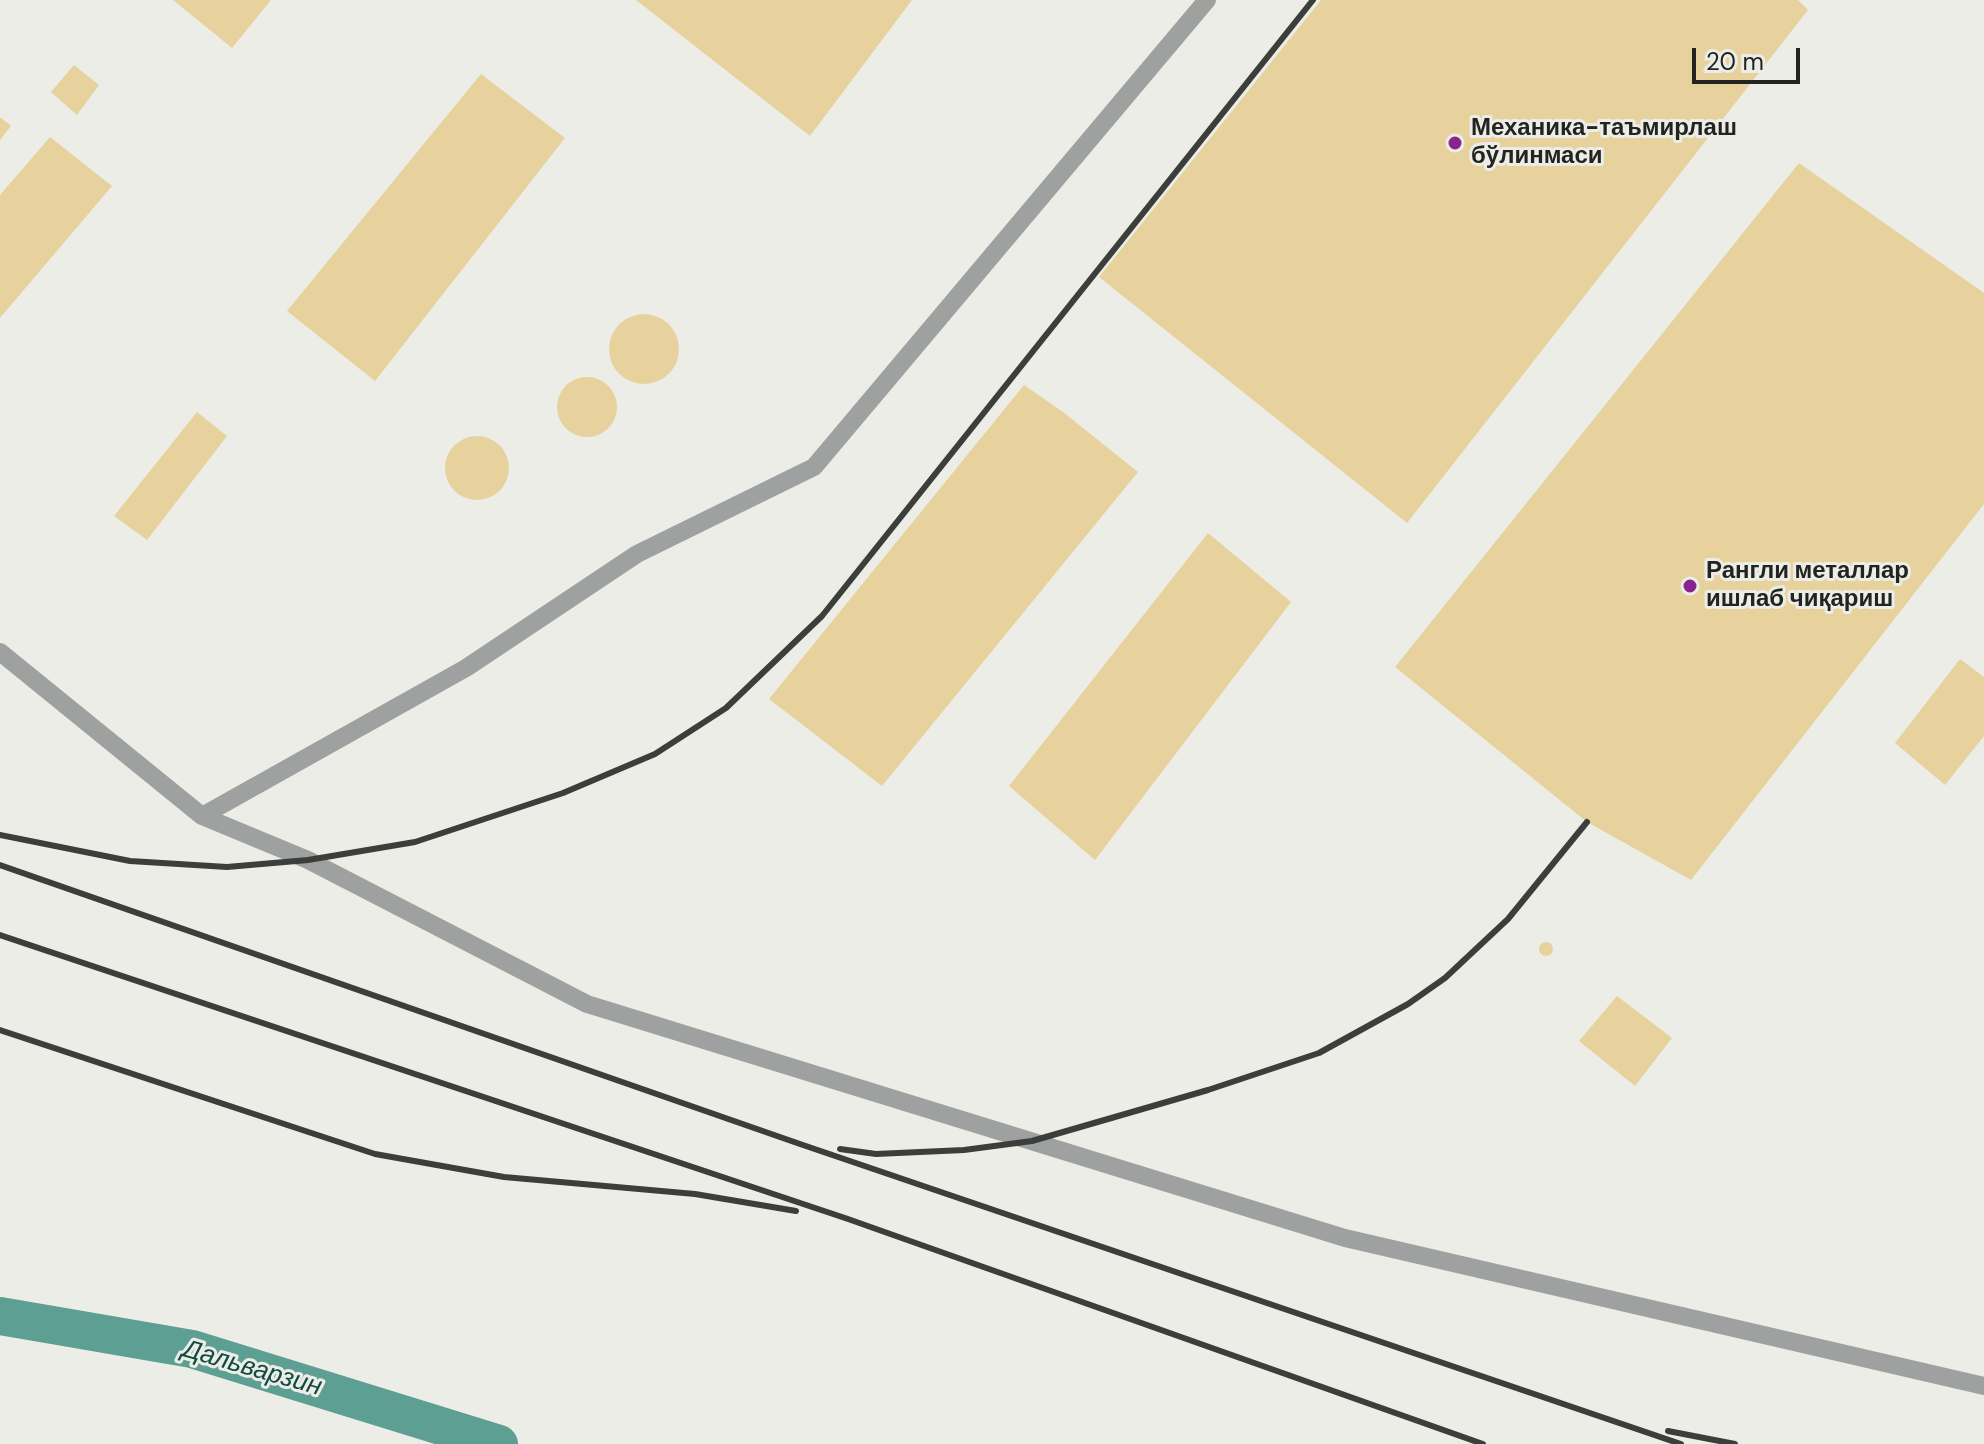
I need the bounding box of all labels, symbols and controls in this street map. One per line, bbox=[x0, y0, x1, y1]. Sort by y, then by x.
scale bar bbox=[1696, 32, 1804, 82]
text: 20 m bbox=[1706, 46, 1764, 77]
place label: Механика-таъмирлаш бўлинмаси bbox=[1471, 115, 1737, 171]
marker: Механика-таъмирлаш бўлинмаси bbox=[1446, 134, 1464, 152]
place label: Рангли металлар ишлаб чиқариш bbox=[1706, 558, 1909, 614]
marker: Рангли металлар ишлаб чиқариш bbox=[1681, 577, 1699, 595]
water label: Дальварзин bbox=[179, 1334, 325, 1404]

